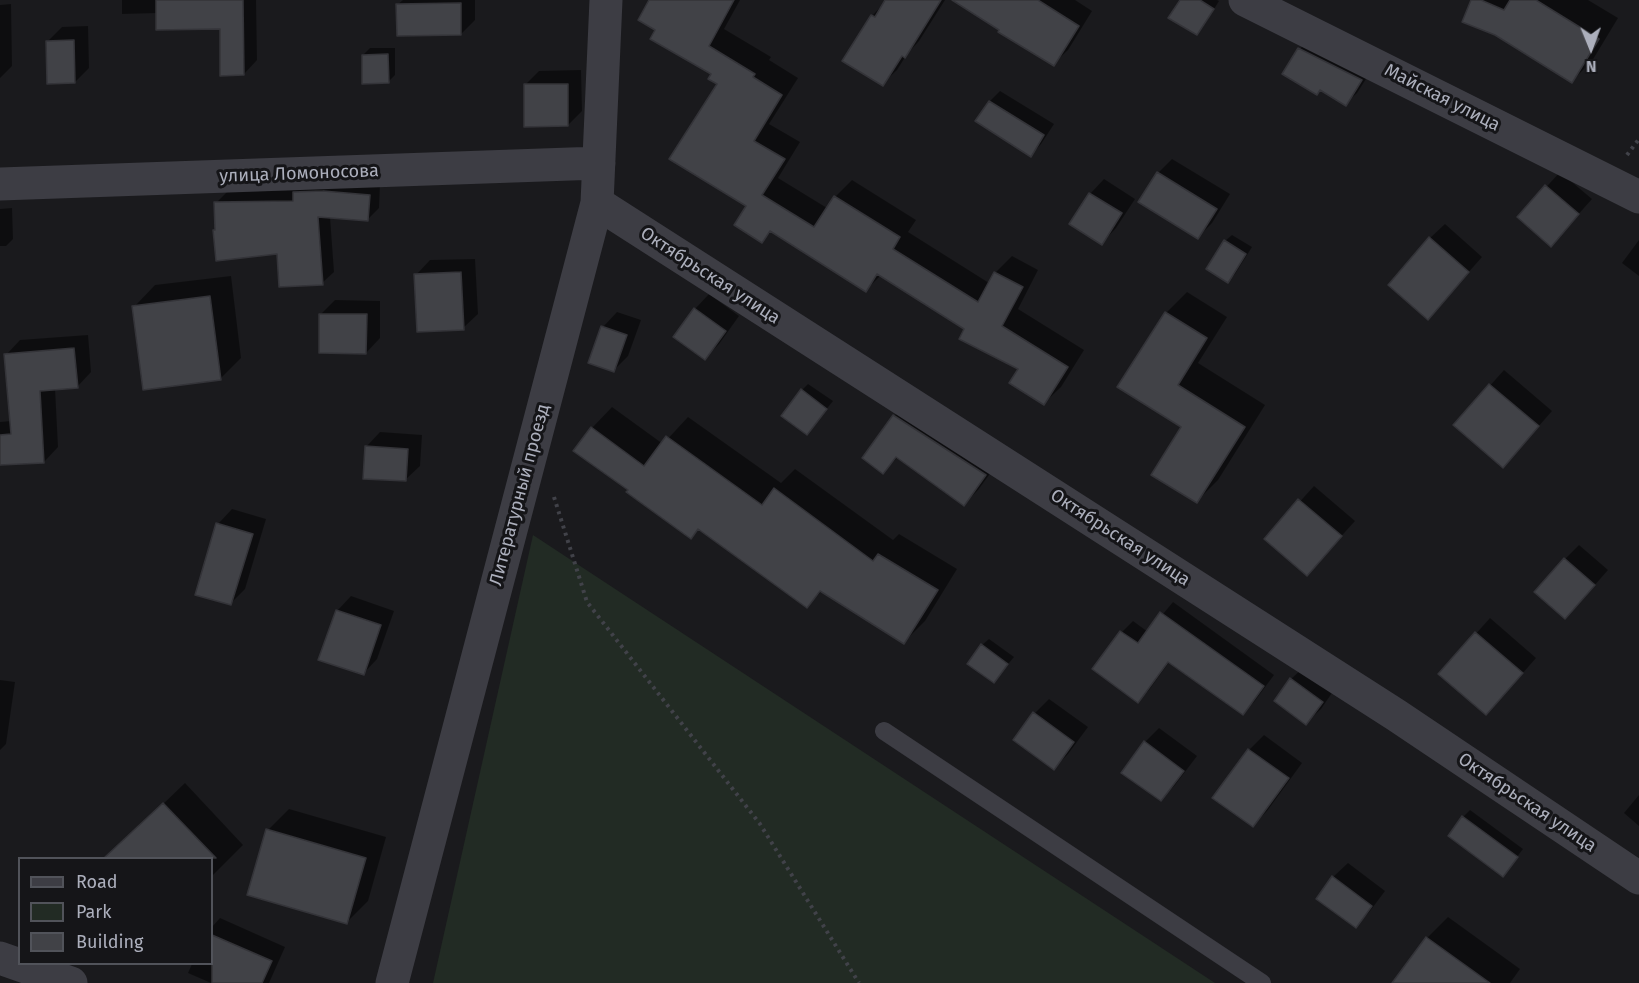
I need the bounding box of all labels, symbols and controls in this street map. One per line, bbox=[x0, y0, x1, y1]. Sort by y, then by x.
north arrow bbox=[1561, 18, 1621, 78]
text: N bbox=[1586, 57, 1597, 76]
street label: Майская улица bbox=[1381, 60, 1503, 136]
street label: улица Ломоносова bbox=[219, 160, 379, 188]
street label: Октябрьская улица bbox=[636, 223, 784, 329]
street label: Литературный проезд bbox=[485, 402, 555, 588]
street label: Октябрьская улица bbox=[1046, 485, 1194, 591]
street label: Октябрьская улица bbox=[1454, 749, 1600, 857]
legend bbox=[18, 857, 213, 965]
text: Road bbox=[76, 871, 118, 893]
text: Park bbox=[76, 901, 111, 923]
text: Building bbox=[76, 931, 143, 953]

